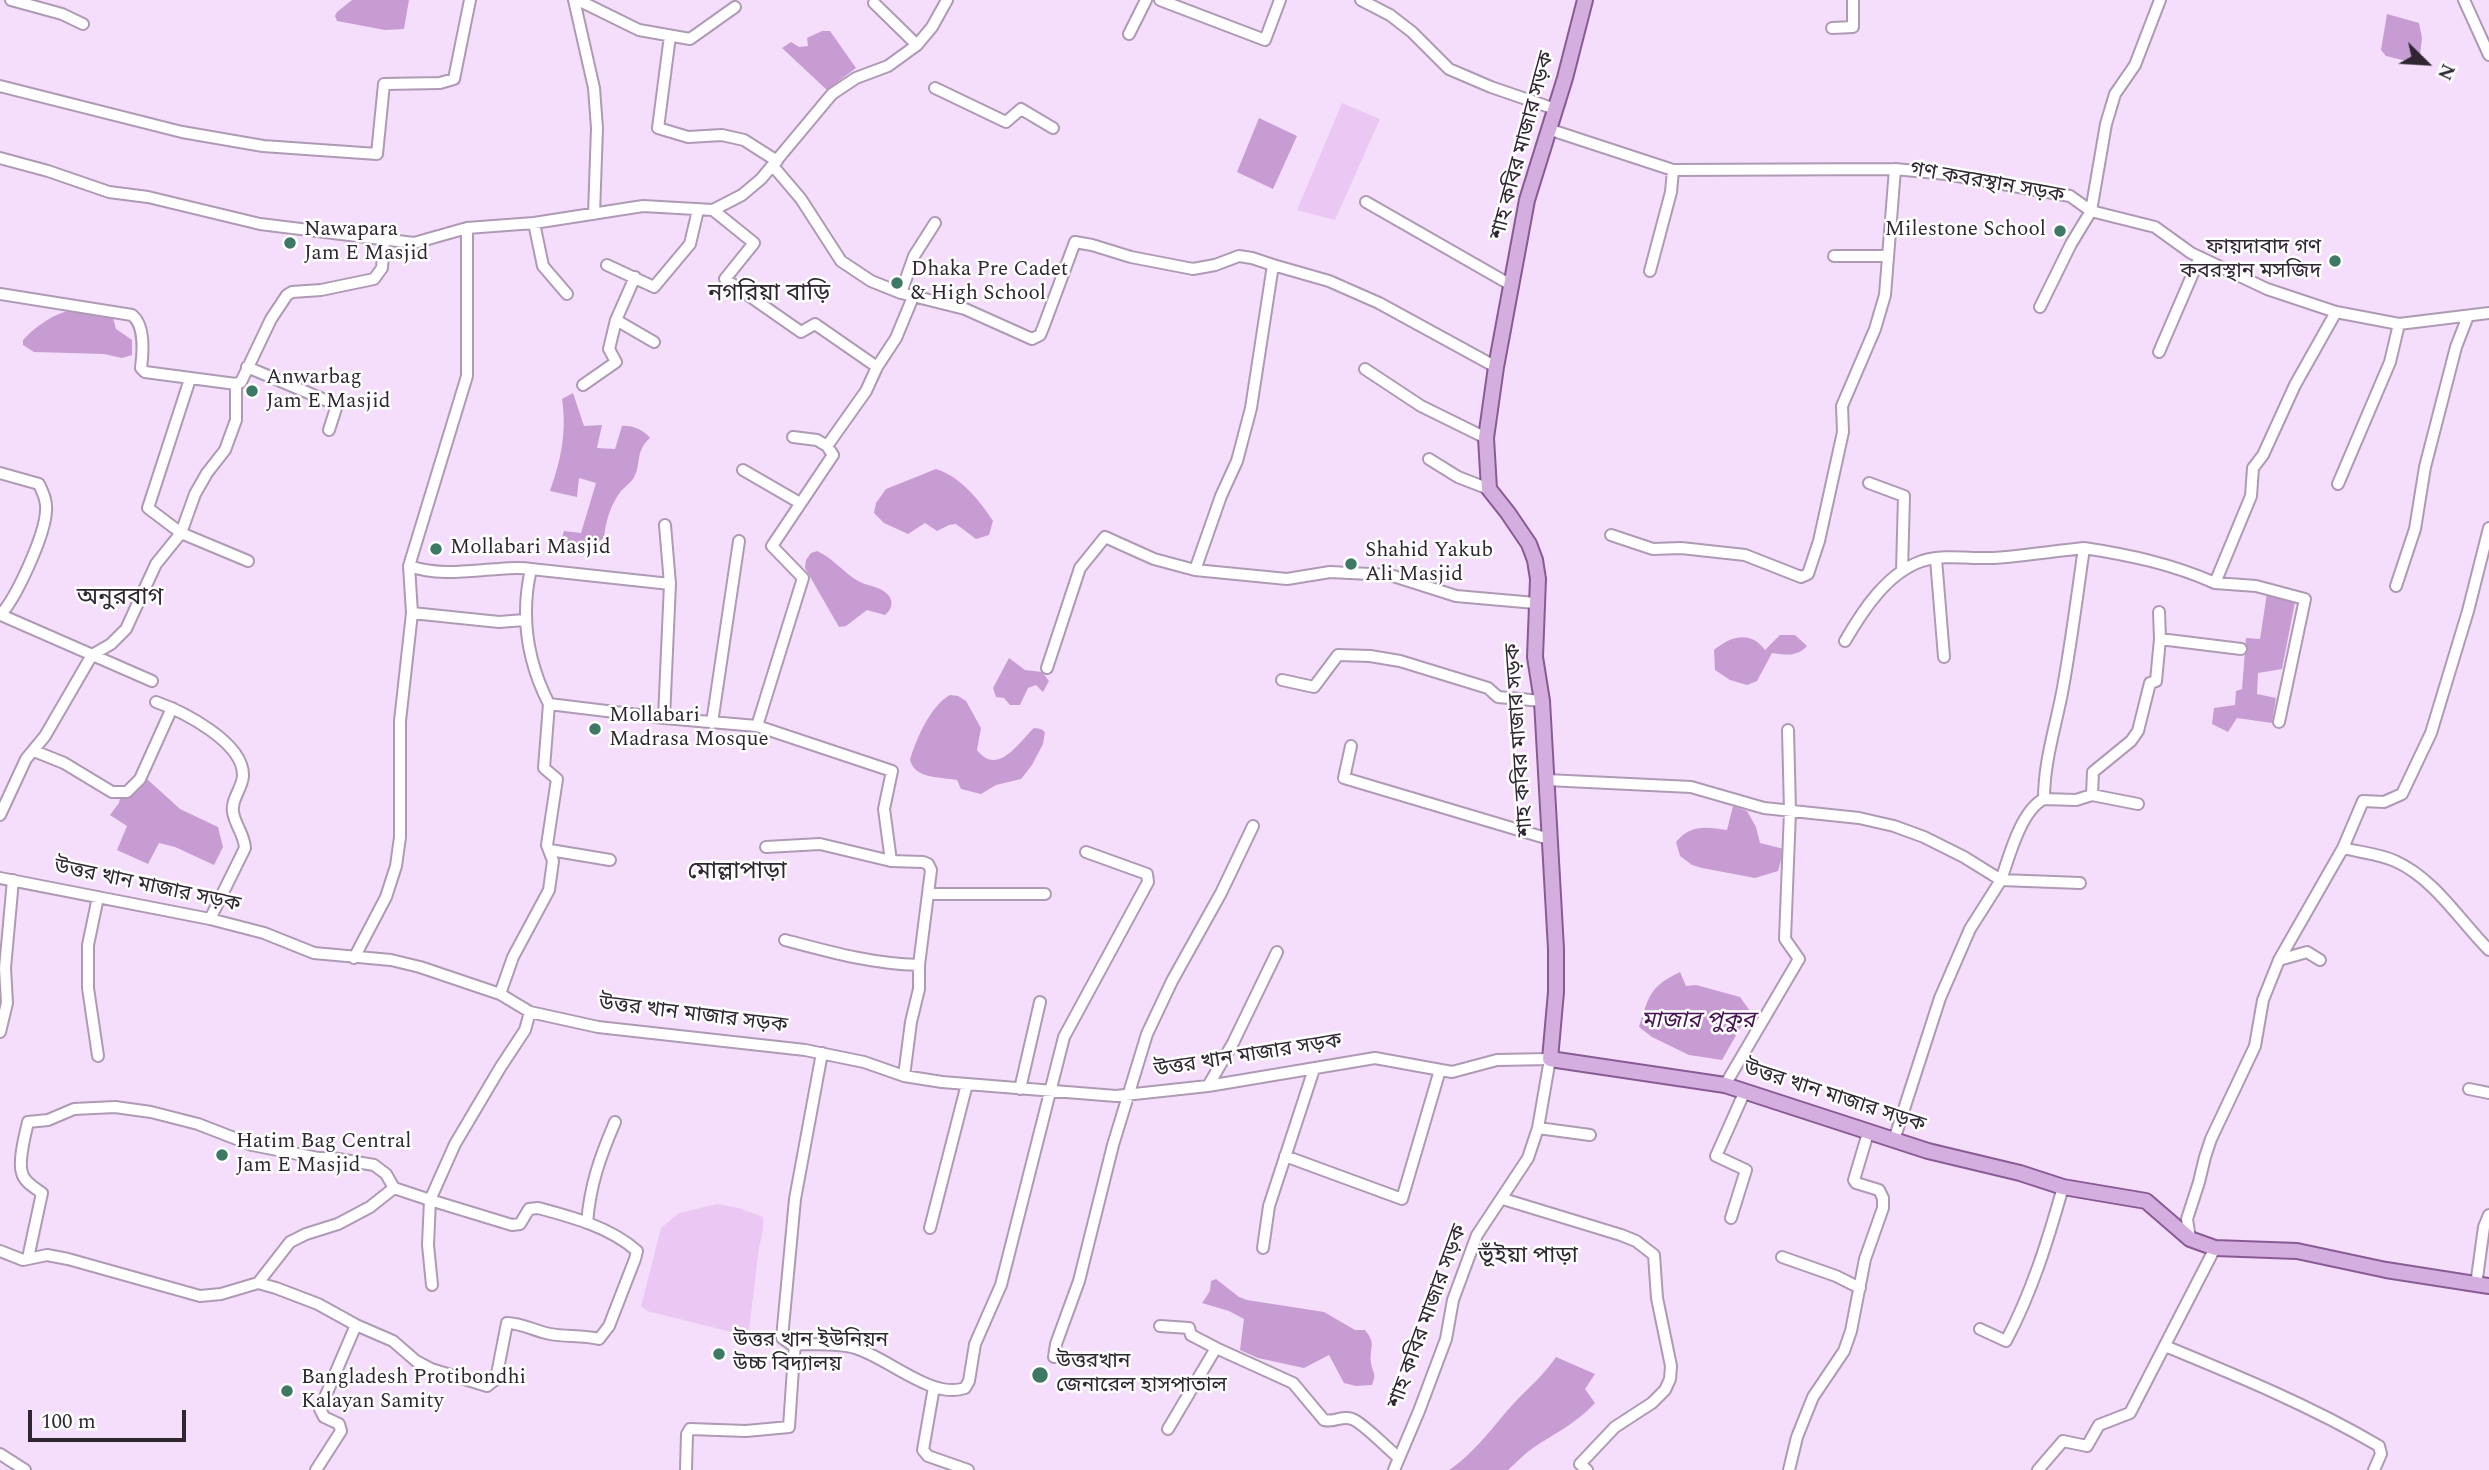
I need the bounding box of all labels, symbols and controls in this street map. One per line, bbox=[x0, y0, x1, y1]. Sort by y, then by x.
north arrow bbox=[2391, 28, 2461, 98]
street label: শাহ কবির মাজার সড়ক bbox=[1487, 49, 1561, 243]
text: N bbox=[2429, 59, 2462, 85]
street label: গণ কবরস্থান সড়ক bbox=[1908, 158, 2066, 210]
place label: Nawapara Jam E Masjid bbox=[304, 218, 428, 268]
place label: Milestone School bbox=[1885, 218, 2046, 244]
marker: Milestone School bbox=[2052, 223, 2068, 239]
marker: Nawapara Jam E Masjid bbox=[282, 235, 298, 251]
place label: ফায়দাবাদ গণ কবরস্থান মসজিদ bbox=[2180, 236, 2321, 286]
marker: ফায়দাবাদ গণ কবরস্থান মসজিদ bbox=[2327, 253, 2343, 269]
place label: Dhaka Pre Cadet & High School bbox=[911, 258, 1068, 308]
marker: Dhaka Pre Cadet & High School bbox=[889, 275, 905, 291]
district label: নগরিয়া বাড়ি bbox=[708, 281, 830, 309]
place label: Anwarbag Jam E Masjid bbox=[266, 366, 390, 416]
marker: Anwarbag Jam E Masjid bbox=[244, 383, 260, 399]
place label: Mollabari Masjid bbox=[450, 536, 611, 562]
place label: Shahid Yakub Ali Masjid bbox=[1365, 539, 1493, 589]
marker: Mollabari Masjid bbox=[428, 541, 444, 557]
marker: Shahid Yakub Ali Masjid bbox=[1343, 556, 1359, 572]
district label: অনুরবাগ bbox=[77, 585, 163, 613]
street label: শাহ কবির মাজার সড়ক bbox=[1502, 642, 1540, 838]
place label: Mollabari Madrasa Mosque bbox=[609, 704, 769, 754]
marker: Mollabari Madrasa Mosque bbox=[587, 721, 603, 737]
street label: উত্তর খান মাজার সড়ক bbox=[52, 855, 242, 919]
district label: মোল্লাপাড়া bbox=[687, 859, 787, 887]
street label: উত্তর খান মাজার সড়ক bbox=[597, 992, 789, 1040]
water label: মাজার পুকুর bbox=[1641, 1008, 1755, 1036]
street label: উত্তর খান মাজার সড়ক bbox=[1152, 1030, 1344, 1084]
street label: উত্তর খান মাজার সড়ক bbox=[1740, 1057, 1928, 1139]
place label: Hatim Bag Central Jam E Masjid bbox=[236, 1130, 411, 1180]
marker: Hatim Bag Central Jam E Masjid bbox=[214, 1147, 230, 1163]
street label: শাহ কবির মাজার সড়ক bbox=[1384, 1222, 1474, 1412]
district label: ভূঁইয়া পাড়া bbox=[1478, 1243, 1578, 1271]
place label: উত্তর খান ইউনিয়ন উচ্চ বিদ্যালয় bbox=[733, 1329, 888, 1379]
marker: উত্তর খান ইউনিয়ন উচ্চ বিদ্যালয় bbox=[711, 1346, 727, 1362]
place label: উত্তরখান জেনারেল হাসপাতাল bbox=[1056, 1350, 1227, 1400]
marker: উত্তরখান জেনারেল হাসপাতাল bbox=[1030, 1365, 1050, 1385]
place label: Bangladesh Protibondhi Kalayan Samity bbox=[301, 1366, 526, 1416]
marker: Bangladesh Protibondhi Kalayan Samity bbox=[279, 1383, 295, 1399]
scale bar bbox=[32, 1396, 189, 1440]
text: 100 m bbox=[41, 1406, 96, 1438]

